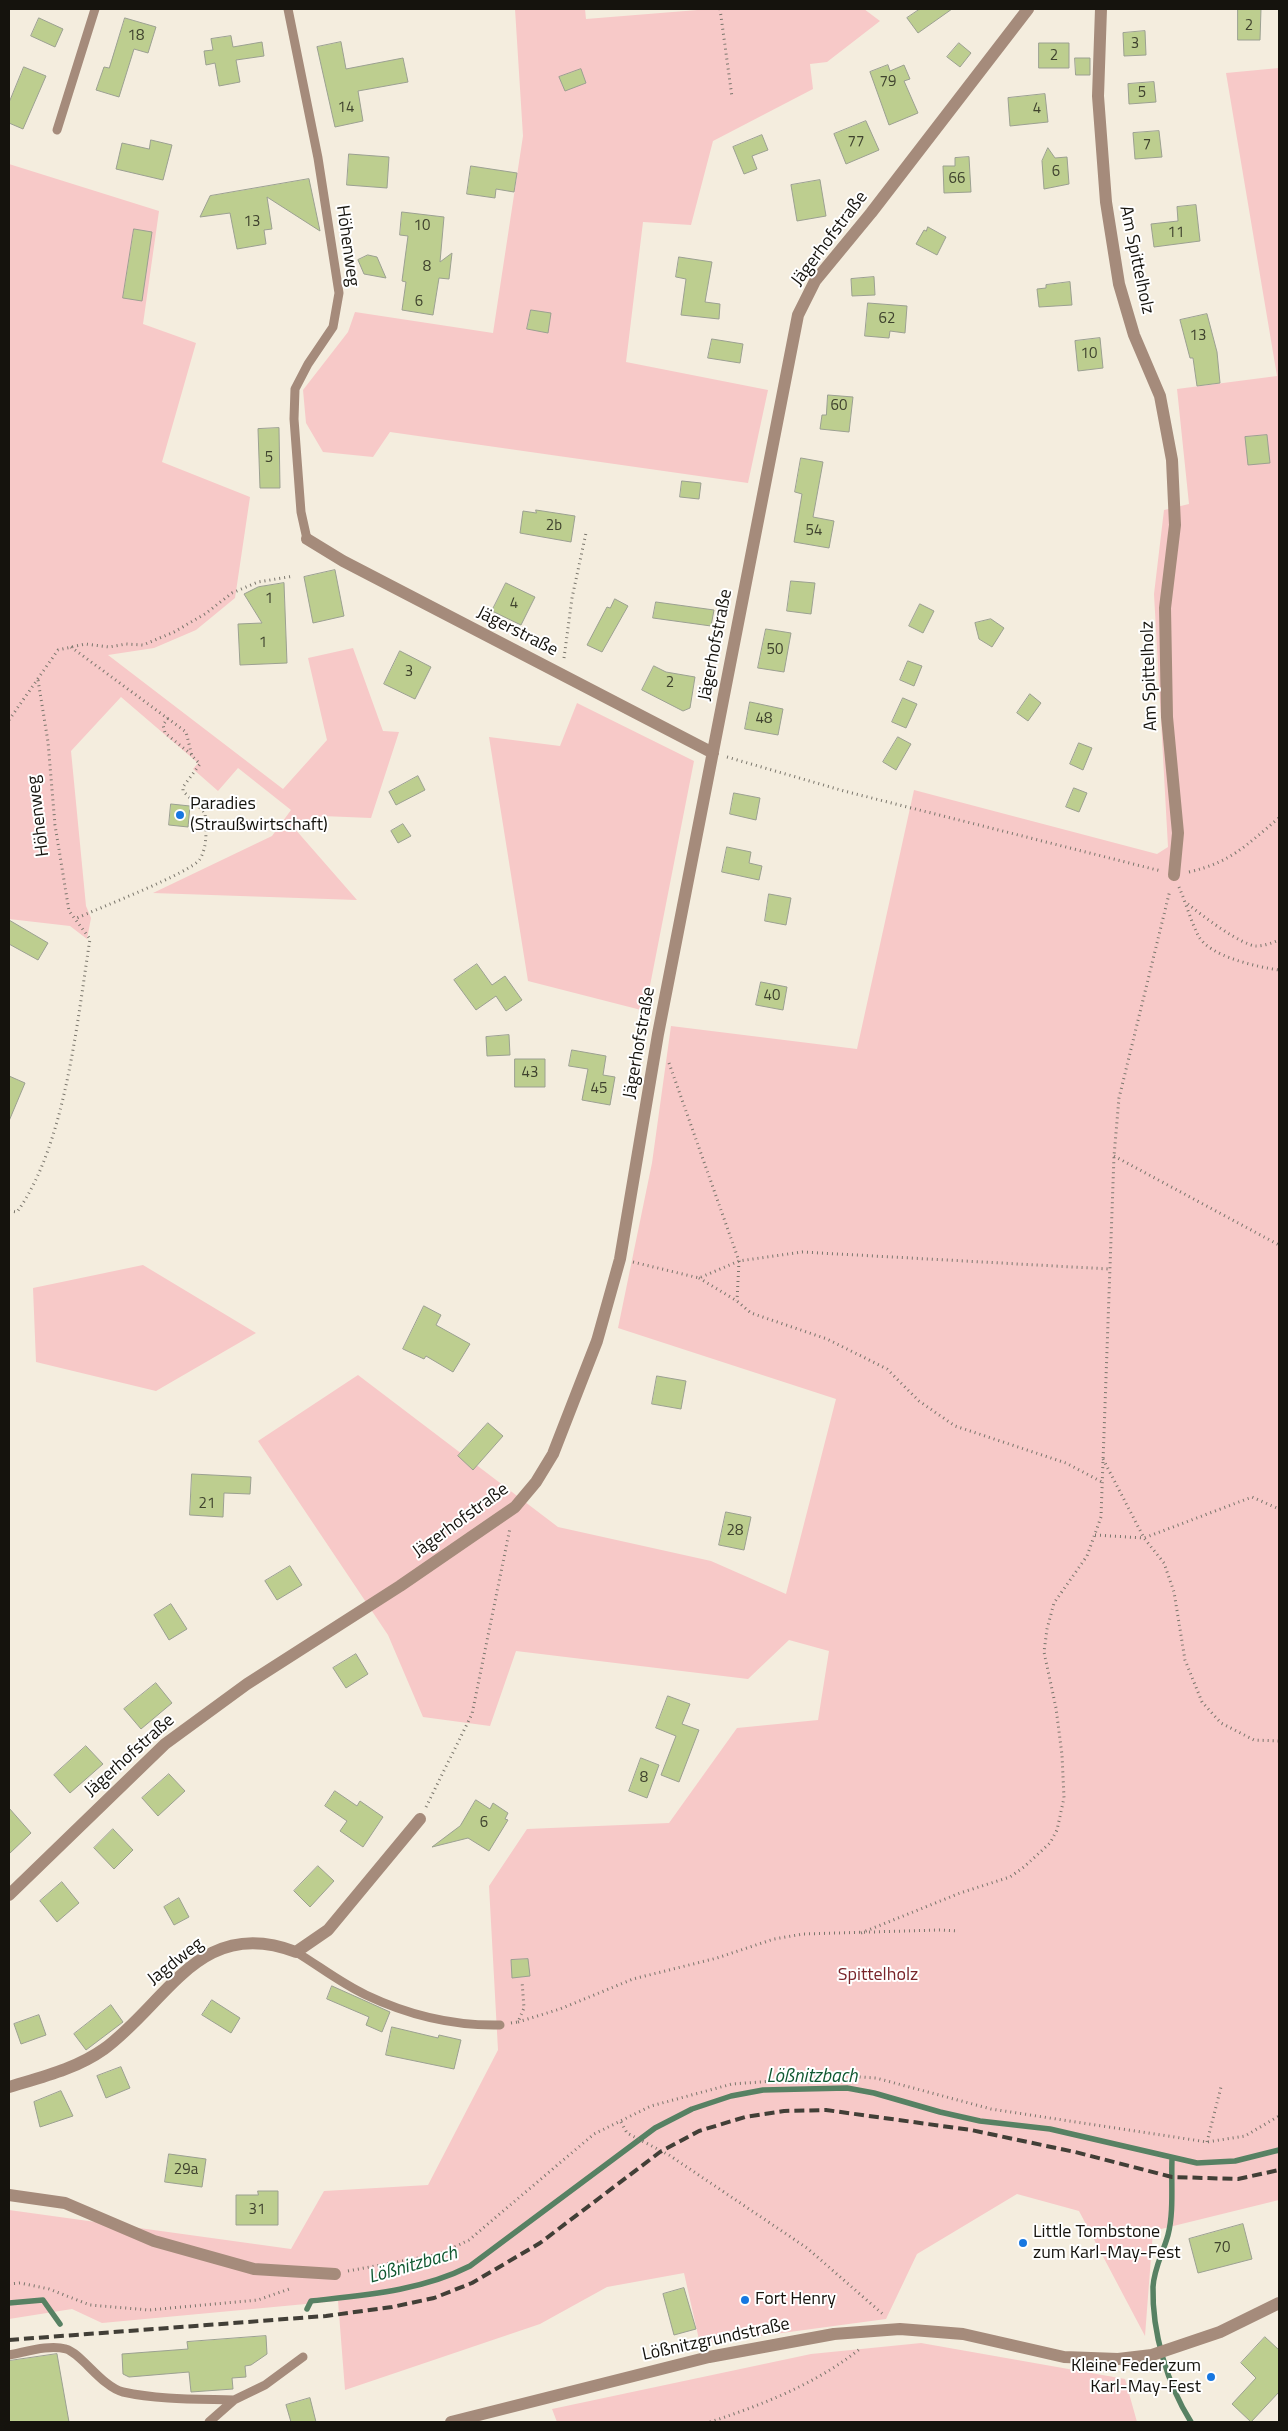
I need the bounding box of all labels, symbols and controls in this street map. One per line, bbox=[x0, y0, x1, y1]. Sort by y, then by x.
house number: 2 bbox=[1245, 17, 1253, 35]
house number: 18 bbox=[128, 27, 144, 45]
house number: 3 bbox=[1131, 35, 1139, 53]
house number: 2 bbox=[1050, 47, 1058, 65]
house number: 79 bbox=[880, 73, 896, 91]
house number: 5 bbox=[1138, 84, 1146, 102]
house number: 14 bbox=[338, 99, 354, 117]
house number: 4 bbox=[1033, 100, 1041, 118]
house number: 77 bbox=[848, 133, 864, 151]
house number: 7 bbox=[1143, 136, 1151, 154]
house number: 6 bbox=[1052, 163, 1060, 181]
house number: 66 bbox=[949, 170, 965, 188]
street label: Jägerhofstraße bbox=[787, 187, 873, 291]
street label: Höhenweg bbox=[331, 204, 363, 288]
street label: Am Spittelholz bbox=[1114, 204, 1158, 316]
house number: 13 bbox=[244, 213, 260, 231]
house number: 10 bbox=[414, 217, 430, 235]
house number: 11 bbox=[1168, 224, 1184, 242]
house number: 8 bbox=[423, 258, 431, 276]
house number: 6 bbox=[415, 293, 423, 311]
house number: 62 bbox=[879, 310, 895, 328]
house number: 13 bbox=[1190, 327, 1206, 345]
house number: 10 bbox=[1081, 345, 1097, 363]
house number: 60 bbox=[831, 397, 847, 415]
house number: 5 bbox=[265, 449, 273, 467]
house number: 2b bbox=[546, 517, 562, 535]
house number: 54 bbox=[806, 522, 822, 540]
street label: Jägerhofstraße bbox=[695, 587, 737, 703]
house number: 1 bbox=[265, 590, 273, 608]
house number: 4 bbox=[510, 595, 518, 613]
street label: Jägerstraße bbox=[473, 602, 561, 662]
street label: Am Spittelholz bbox=[1137, 620, 1163, 732]
house number: 1 bbox=[259, 634, 267, 652]
house number: 50 bbox=[767, 641, 783, 659]
house number: 3 bbox=[405, 663, 413, 681]
house number: 2 bbox=[666, 674, 674, 692]
house number: 48 bbox=[756, 710, 772, 728]
street label: Höhenweg bbox=[23, 774, 55, 858]
place label: Paradies (Straußwirtschaft) bbox=[190, 794, 328, 836]
marker: Paradies (Straußwirtschaft) bbox=[174, 809, 186, 821]
street label: Jägerhofstraße bbox=[620, 985, 660, 1101]
house number: 40 bbox=[764, 987, 780, 1005]
house number: 43 bbox=[522, 1064, 538, 1082]
house number: 45 bbox=[591, 1080, 607, 1098]
street label: Jägerhofstraße bbox=[409, 1479, 513, 1563]
house number: 21 bbox=[199, 1495, 215, 1513]
house number: 28 bbox=[727, 1522, 743, 1540]
street label: Jägerhofstraße bbox=[81, 1710, 179, 1802]
house number: 8 bbox=[640, 1769, 648, 1787]
house number: 6 bbox=[480, 1814, 488, 1832]
street label: Jagdweg bbox=[144, 1933, 208, 1991]
park label: Spittelholz bbox=[838, 1965, 918, 1987]
water label: Lößnitzbach bbox=[766, 2066, 858, 2088]
house number: 29a bbox=[174, 2161, 198, 2179]
house number: 31 bbox=[249, 2201, 265, 2219]
place label: Little Tombstone zum Karl-May-Fest bbox=[1033, 2222, 1181, 2264]
marker: Little Tombstone zum Karl-May-Fest bbox=[1017, 2237, 1029, 2249]
house number: 70 bbox=[1214, 2239, 1230, 2257]
water label: Lößnitzbach bbox=[366, 2242, 460, 2290]
place label: Fort Henry bbox=[755, 2289, 836, 2311]
marker: Fort Henry bbox=[739, 2294, 751, 2306]
street label: Lößnitzgrundstraße bbox=[640, 2314, 792, 2366]
place label: Kleine Feder zum Karl-May-Fest bbox=[1071, 2356, 1201, 2398]
marker: Kleine Feder zum Karl-May-Fest bbox=[1205, 2371, 1217, 2383]

